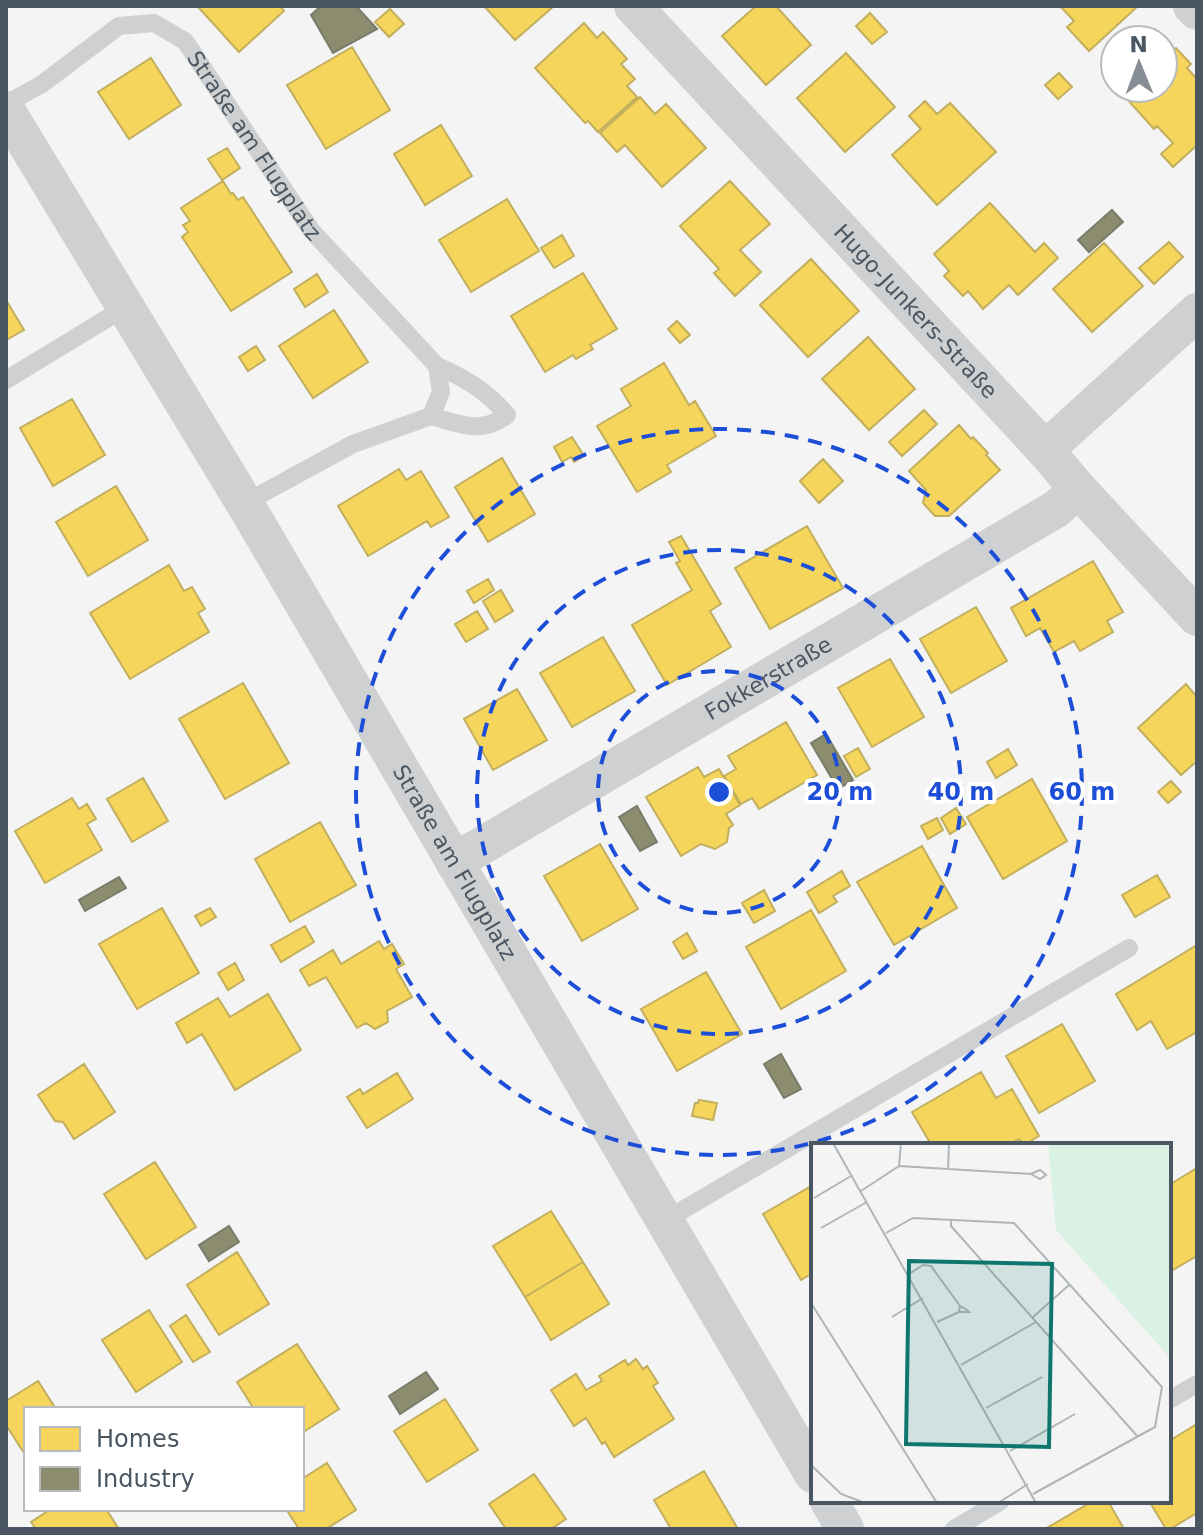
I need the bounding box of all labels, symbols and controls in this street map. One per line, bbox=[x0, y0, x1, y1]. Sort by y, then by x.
north arrow bbox=[1099, 24, 1179, 104]
text: N bbox=[1129, 32, 1148, 57]
street label: Straße am Flugplatz bbox=[182, 46, 326, 246]
street label: Hugo-Junkers-Straße bbox=[829, 219, 1002, 404]
street label: Fokkerstraße bbox=[700, 631, 836, 725]
street label: Straße am Flugplatz bbox=[388, 760, 521, 965]
centre of rings bbox=[705, 778, 733, 806]
text: 20 m bbox=[807, 778, 873, 806]
text: 40 m bbox=[928, 778, 994, 806]
text: 60 m bbox=[1049, 778, 1115, 806]
inset map bbox=[811, 1143, 1171, 1503]
legend bbox=[24, 1407, 304, 1511]
text: Homes bbox=[96, 1425, 179, 1453]
text: Industry bbox=[96, 1465, 195, 1493]

